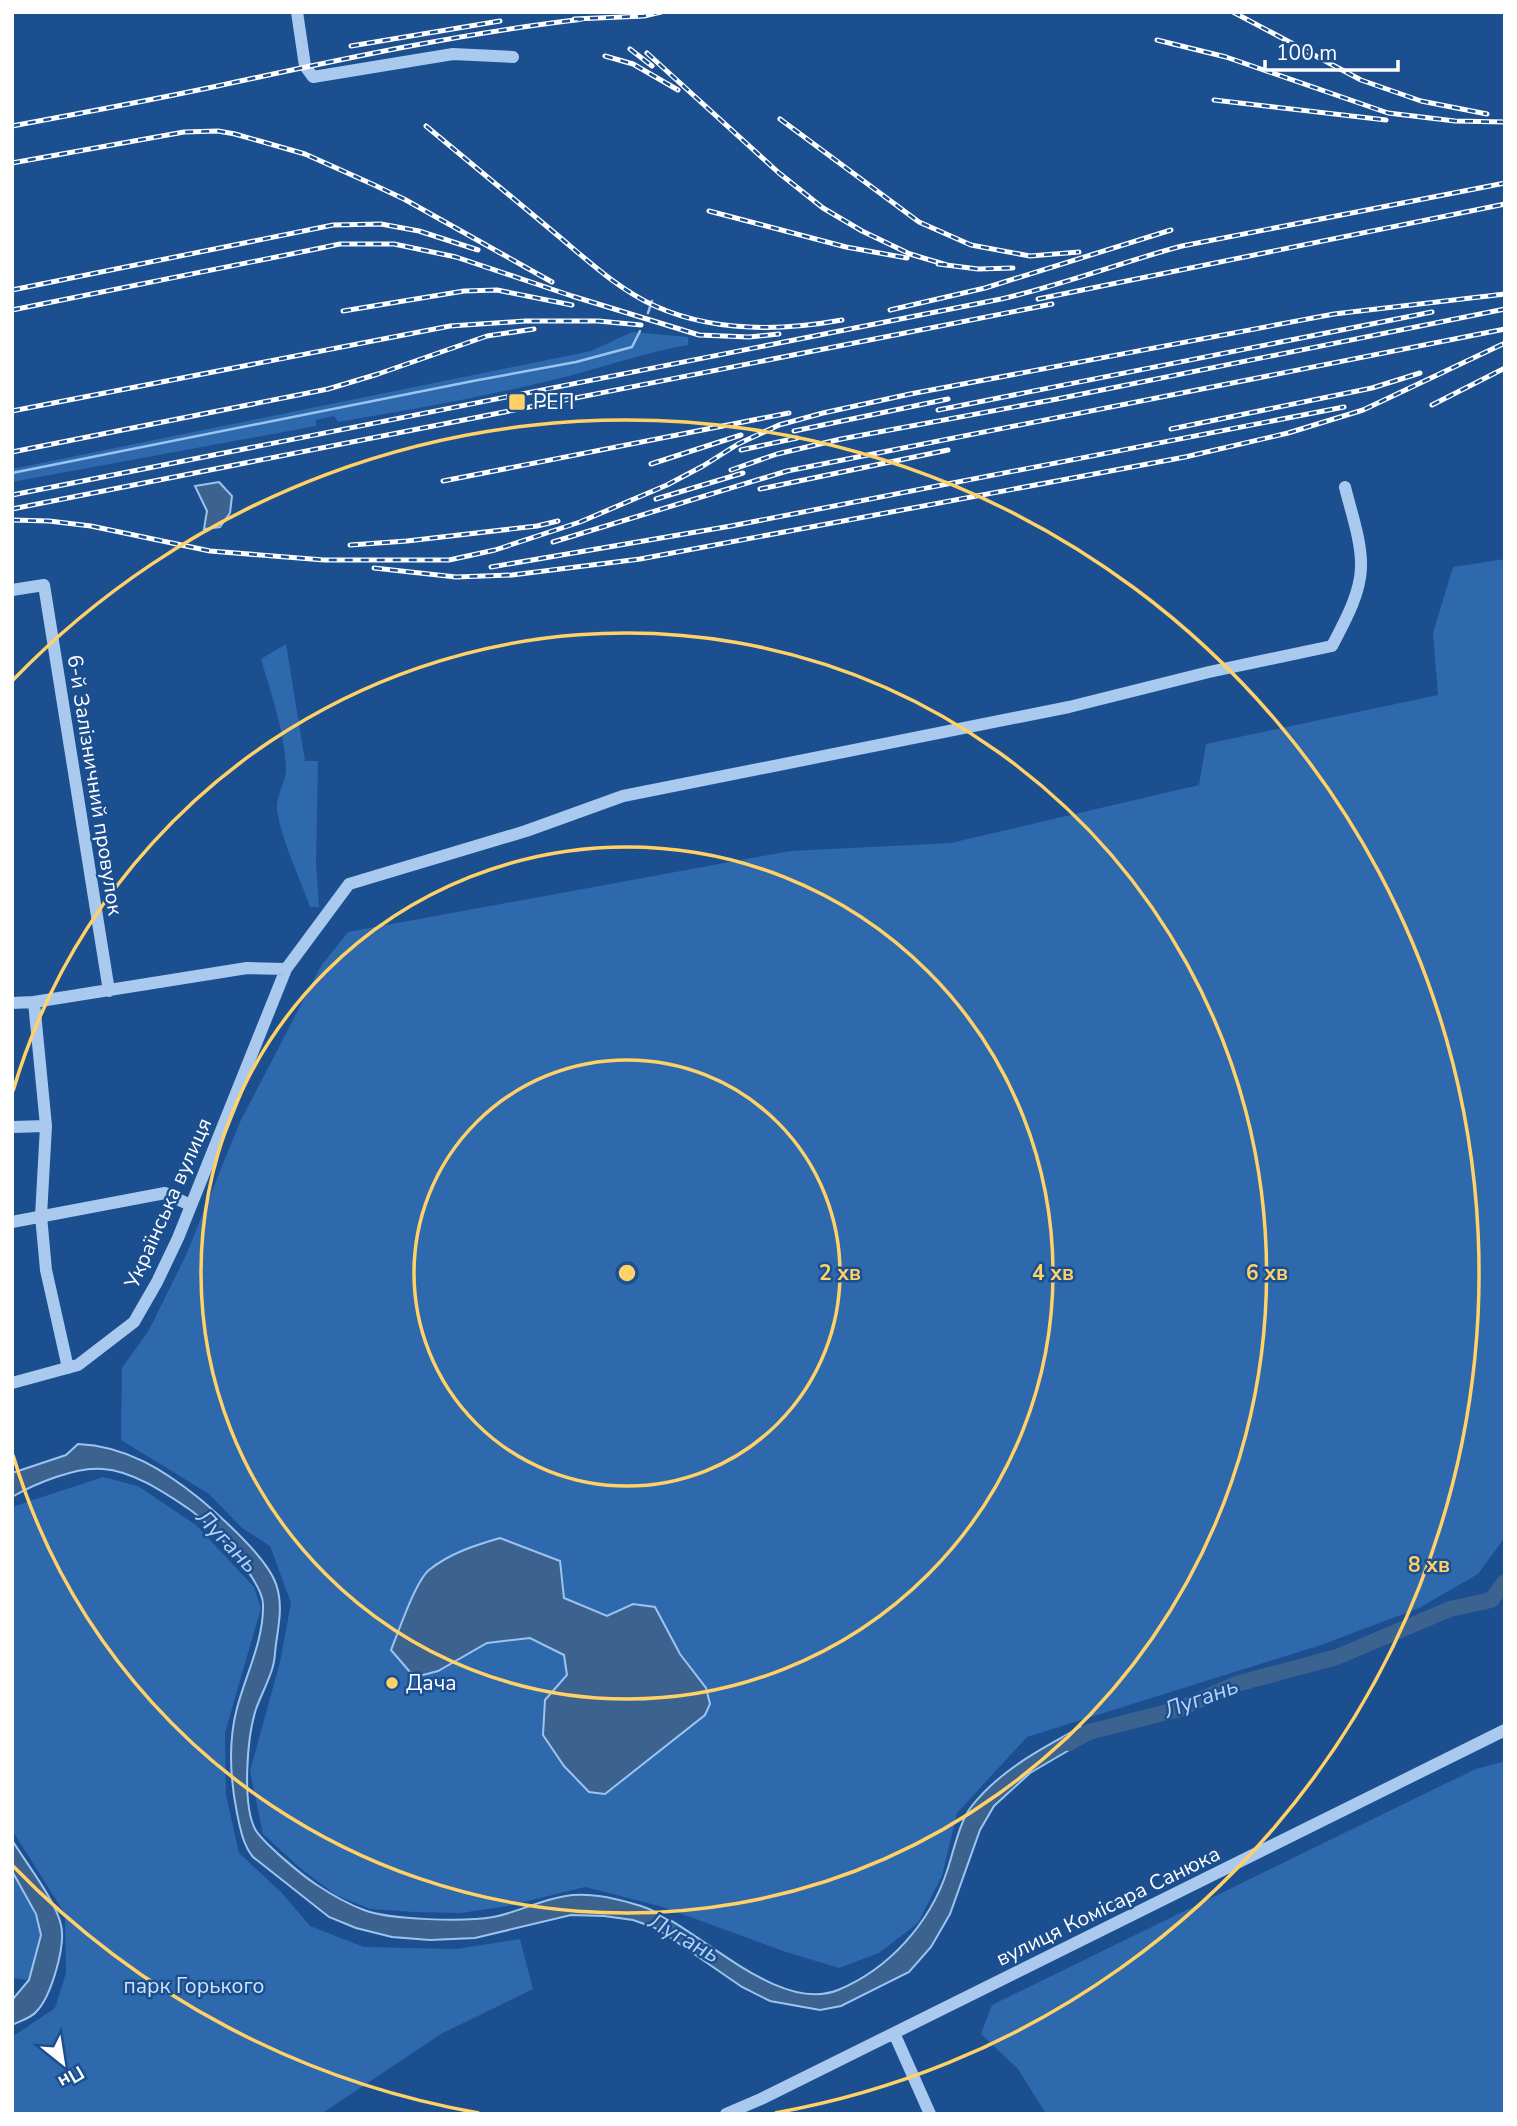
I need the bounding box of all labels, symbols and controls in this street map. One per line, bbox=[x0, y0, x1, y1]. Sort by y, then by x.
scale bar bbox=[1265, 28, 1398, 72]
text: 100 m bbox=[1276, 39, 1337, 67]
place label: РЕП bbox=[533, 388, 574, 416]
marker: РЕП bbox=[507, 392, 527, 412]
street label: 6-й Залізничний провулок bbox=[61, 653, 130, 918]
street label: Українська вулиця bbox=[117, 1113, 218, 1294]
text: 2 хв bbox=[819, 1259, 861, 1287]
text: 4 хв bbox=[1032, 1259, 1074, 1287]
text: 6 хв bbox=[1246, 1259, 1288, 1287]
centre of rings bbox=[615, 1261, 639, 1285]
water label: Лугань bbox=[188, 1502, 265, 1580]
text: 8 хв bbox=[1408, 1551, 1450, 1579]
place label: Дача bbox=[406, 1669, 457, 1697]
water label: Лугань bbox=[1158, 1670, 1243, 1726]
marker: Дача bbox=[384, 1675, 400, 1691]
street label: вулиця Комісара Санюка bbox=[991, 1839, 1225, 1973]
water label: Лугань bbox=[642, 1905, 725, 1970]
park label: парк Горького bbox=[124, 1972, 264, 2000]
north arrow bbox=[28, 2028, 98, 2098]
text: Пн bbox=[53, 2059, 89, 2095]

